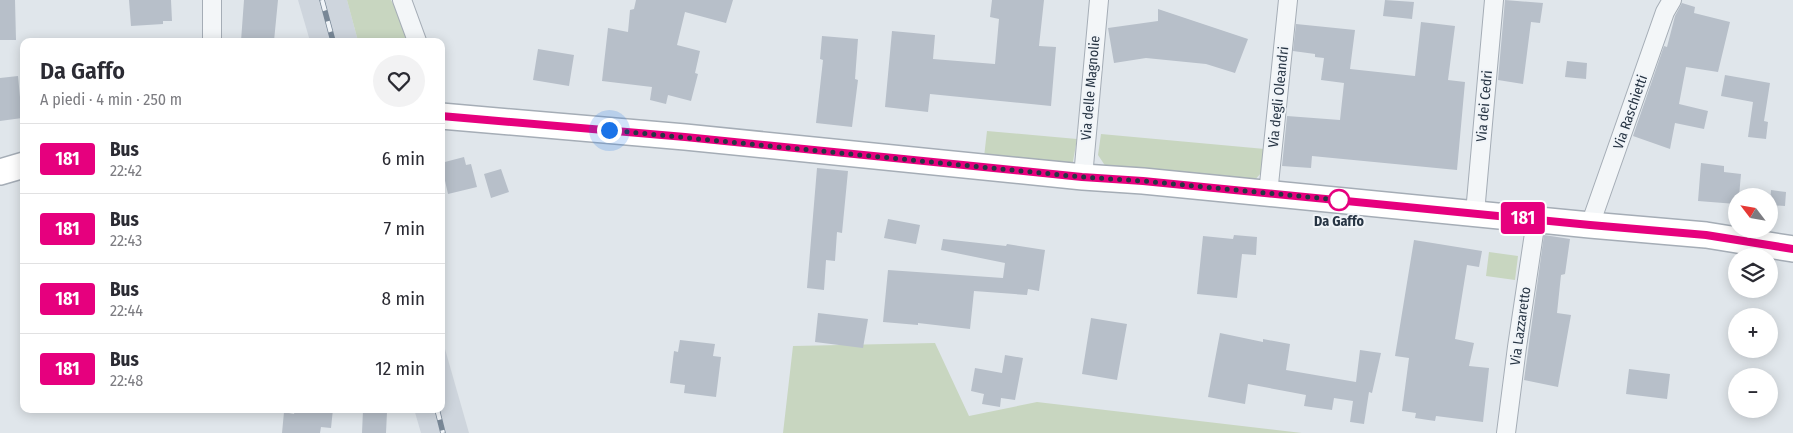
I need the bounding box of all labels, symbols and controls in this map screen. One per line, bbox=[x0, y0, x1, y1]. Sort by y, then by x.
street label: Via delle Magnolie bbox=[1077, 35, 1104, 141]
street label: Via degli Oleandri bbox=[1265, 46, 1292, 149]
button: heart bbox=[373, 55, 425, 107]
text: Da Gaffo bbox=[40, 57, 125, 85]
street label: Via dei Cedri bbox=[1473, 70, 1496, 143]
street label: Via Raschietti bbox=[1610, 73, 1651, 152]
text: A piedi · 4 min · 250 m bbox=[40, 90, 182, 109]
your location bbox=[597, 118, 622, 143]
text: Bus bbox=[110, 138, 139, 161]
text: 6 min bbox=[382, 147, 425, 170]
text: 181 bbox=[55, 148, 80, 170]
text: 22:42 bbox=[110, 161, 142, 180]
north arrow bbox=[1728, 188, 1778, 238]
map controls bbox=[1728, 188, 1778, 418]
marker: Da Gaffo bbox=[1328, 189, 1350, 211]
line badge: 181 bbox=[1494, 202, 1552, 234]
text: 181 bbox=[1511, 207, 1535, 229]
text: Bus bbox=[110, 208, 139, 231]
place label: Da Gaffo bbox=[1314, 213, 1364, 230]
text: 7 min bbox=[383, 217, 425, 240]
text: 181 bbox=[55, 218, 80, 240]
text: 22:43 bbox=[110, 231, 142, 250]
button: layers bbox=[1728, 248, 1778, 298]
text: Bus bbox=[110, 278, 139, 301]
street label: Via Lazzaretto bbox=[1507, 286, 1534, 366]
text: 8 min bbox=[382, 287, 425, 310]
text: 181 bbox=[55, 288, 80, 310]
text: 22:44 bbox=[110, 301, 143, 320]
button: + bbox=[1728, 308, 1778, 358]
text: Bus bbox=[110, 348, 139, 371]
text: 12 min bbox=[375, 357, 425, 380]
text: 181 bbox=[55, 358, 80, 380]
button: − bbox=[1728, 368, 1778, 418]
text: 22:48 bbox=[110, 371, 143, 390]

